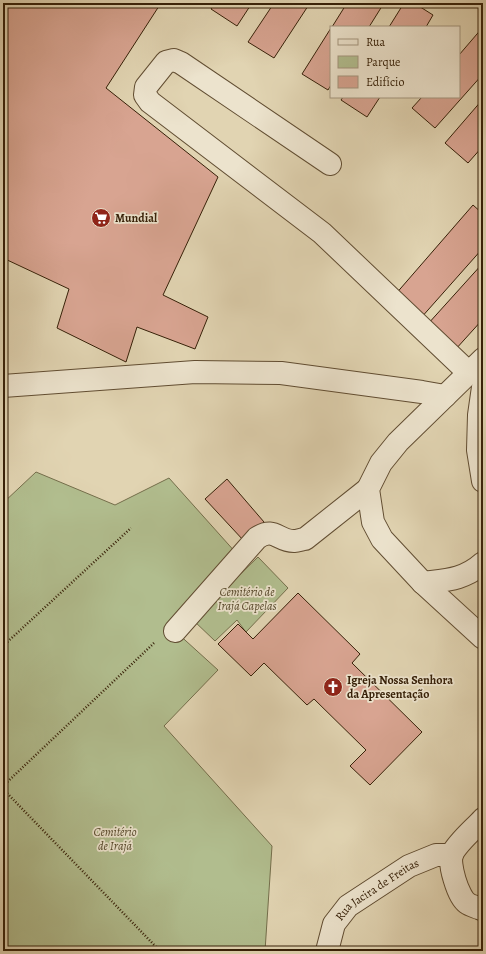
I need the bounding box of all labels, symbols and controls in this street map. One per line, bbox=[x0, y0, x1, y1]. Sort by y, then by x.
legend bbox=[330, 26, 460, 98]
text: Rua bbox=[366, 34, 385, 50]
text: Parque bbox=[366, 54, 401, 70]
text: Edifício bbox=[366, 74, 404, 90]
supermarket icon: Mundial bbox=[90, 207, 112, 229]
place label: Mundial bbox=[115, 210, 158, 226]
park label: Cemitério de Irajá Capelas bbox=[217, 584, 277, 614]
place label: Igreja Nossa Senhora da Apresentação bbox=[347, 672, 453, 702]
church icon: Igreja Nossa Senhora da Apresentação bbox=[322, 676, 344, 698]
park label: Cemitério de Irajá bbox=[93, 824, 137, 854]
street label: Rua Jacira de Freitas bbox=[332, 855, 421, 924]

